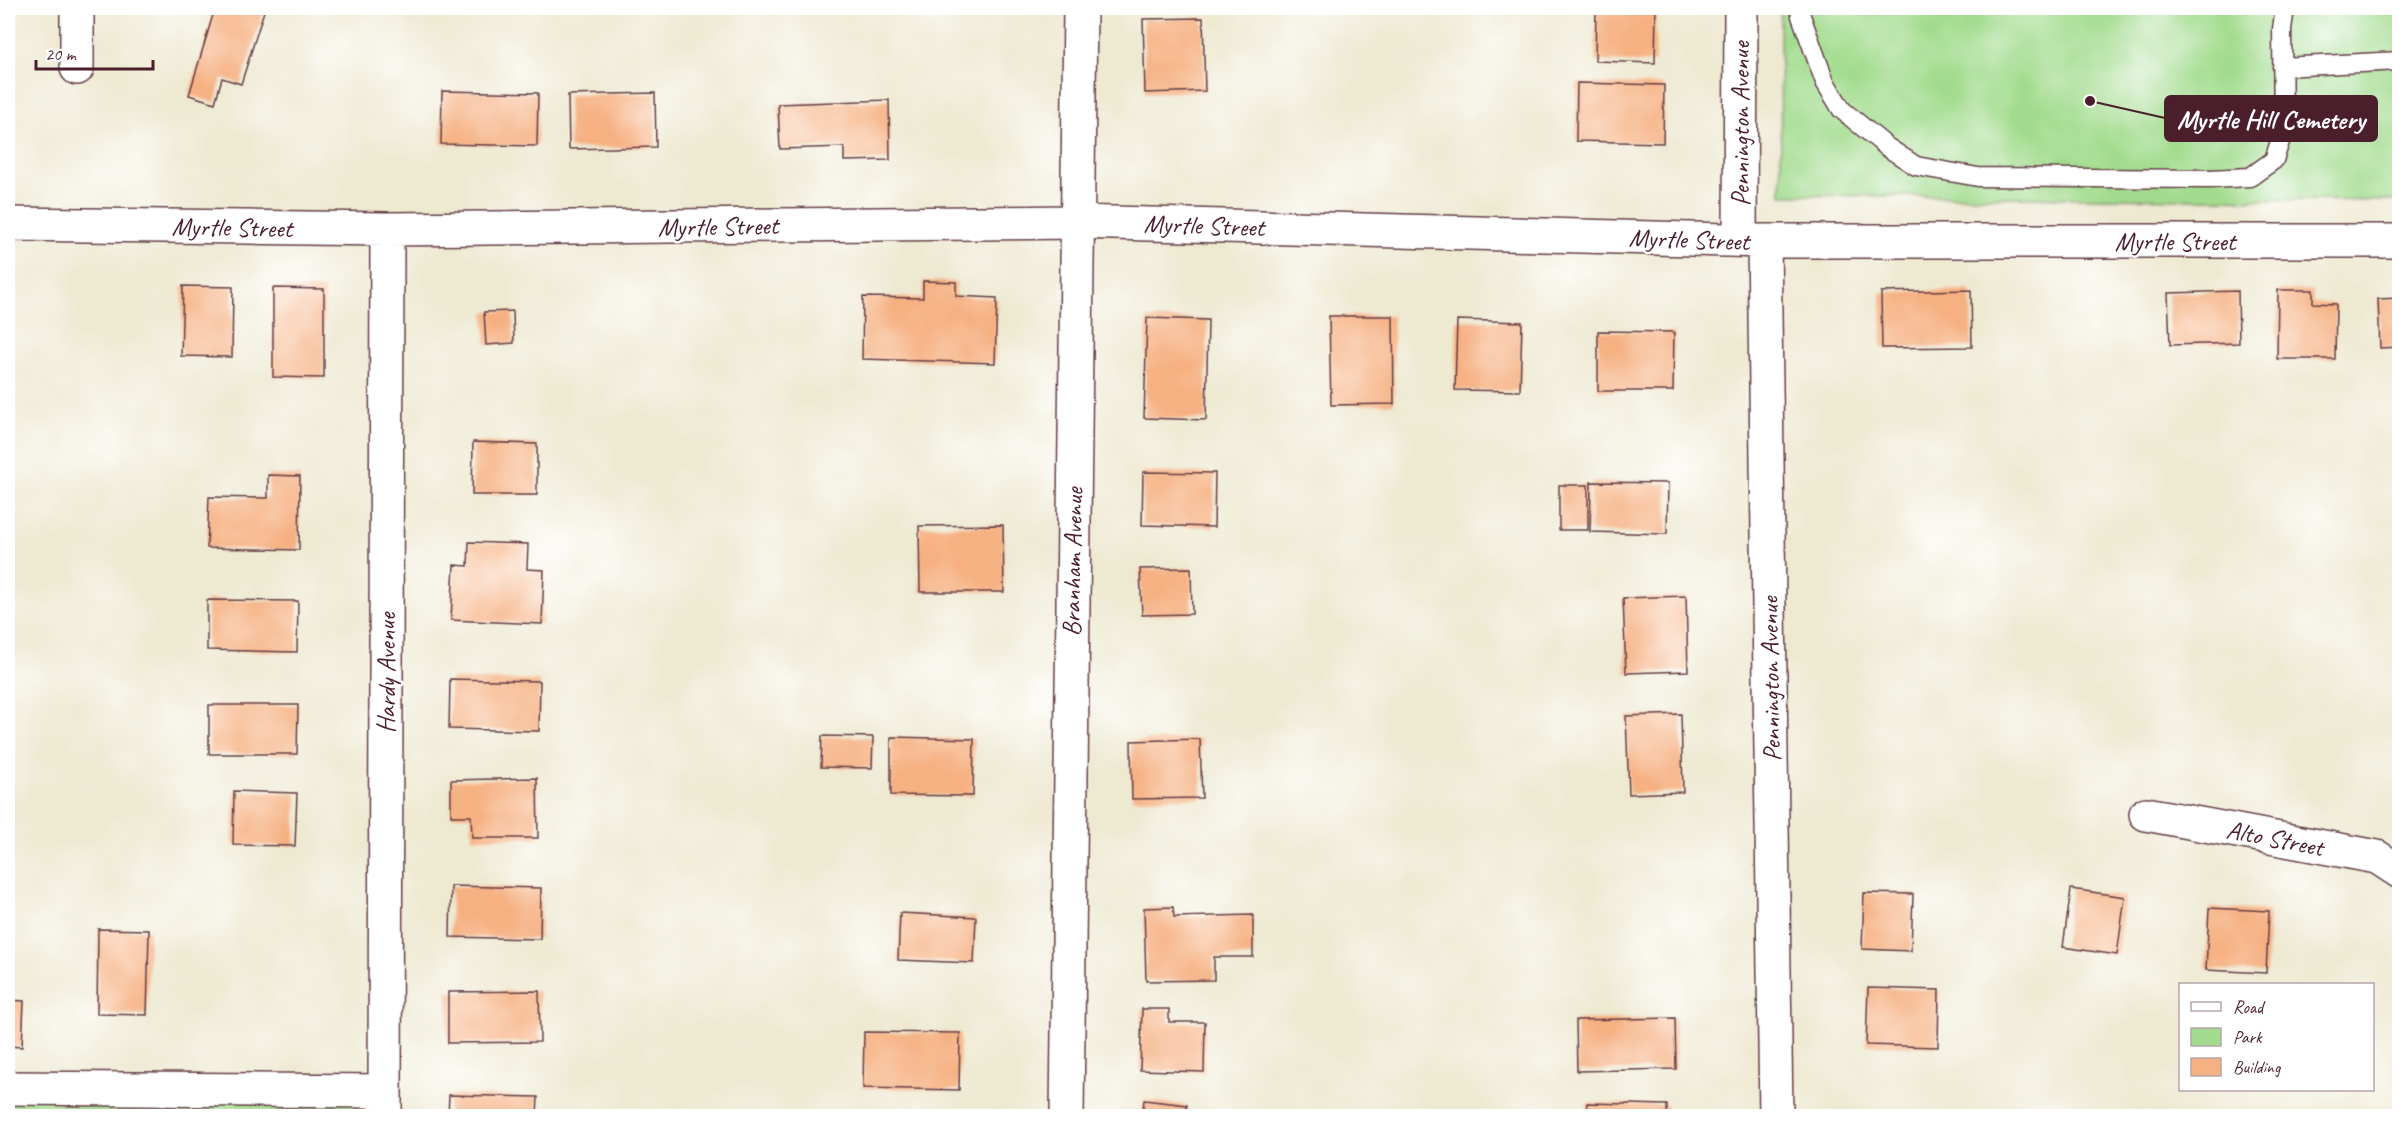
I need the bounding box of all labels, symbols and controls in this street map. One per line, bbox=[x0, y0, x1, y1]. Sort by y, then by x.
scale bar bbox=[36, 33, 153, 71]
street label: Pennington Avenue bbox=[1724, 40, 1757, 206]
text: 20 m bbox=[45, 43, 78, 65]
callout: Myrtle Hill Cemetery bbox=[2165, 96, 2377, 141]
text: Myrtle Hill Cemetery bbox=[2177, 102, 2368, 136]
street label: Myrtle Street bbox=[1143, 207, 1267, 244]
street label: Myrtle Street bbox=[657, 209, 781, 244]
street label: Myrtle Street bbox=[171, 210, 295, 245]
street label: Myrtle Street bbox=[1628, 221, 1752, 258]
street label: Myrtle Street bbox=[2115, 225, 2238, 258]
street label: Branham Avenue bbox=[1055, 486, 1090, 637]
street label: Pennington Avenue bbox=[1753, 595, 1788, 762]
street label: Hardy Avenue bbox=[370, 611, 403, 733]
street label: Alto Street bbox=[2224, 813, 2328, 864]
legend bbox=[2179, 983, 2374, 1091]
text: Road bbox=[2233, 996, 2266, 1018]
text: Park bbox=[2233, 1026, 2263, 1048]
text: Building bbox=[2233, 1056, 2282, 1078]

